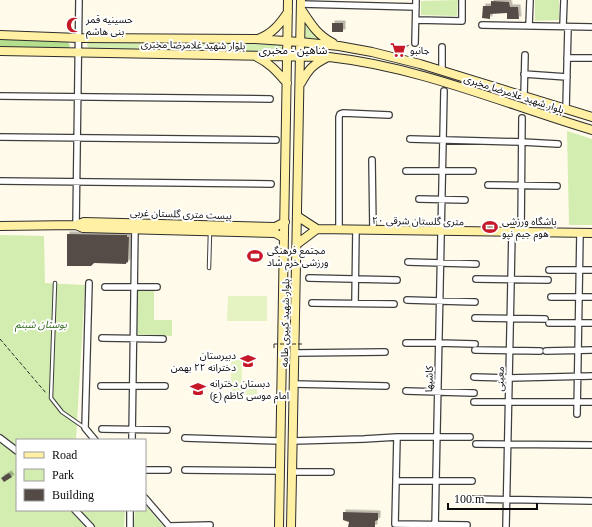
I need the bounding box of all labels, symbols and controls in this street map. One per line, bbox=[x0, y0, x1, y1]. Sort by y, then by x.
place label: حسینیه قمر بنی هاشم bbox=[85, 14, 133, 39]
mosque icon: حسینیه قمر بنی هاشم bbox=[65, 16, 83, 34]
street label: بلوار شهید غلامرضا مخبری bbox=[141, 39, 246, 52]
supermarket icon: جانبو bbox=[389, 41, 407, 59]
district label: شاهین - مخبری bbox=[259, 44, 328, 57]
place label: جانبو bbox=[410, 45, 430, 57]
street label: بلوار شهید غلامرضا مخبری bbox=[462, 73, 566, 116]
street label: بیست متری گلستان غربی bbox=[130, 207, 232, 222]
street label: ۲۰ متری گلستان شرقی bbox=[372, 215, 464, 228]
place label: باشگاه ورزشی هوم جیم نیو bbox=[502, 216, 557, 242]
sports icon: باشگاه ورزشی هوم جیم نیو bbox=[481, 218, 499, 236]
place label: مجتمع فرهنگی ورزشی خرم شاد bbox=[267, 245, 329, 271]
sports icon: مجتمع فرهنگی ورزشی خرم شاد bbox=[246, 247, 264, 265]
street label: بلوار شهید کبیری طامه bbox=[279, 278, 292, 367]
park label: بوستان شبنم bbox=[14, 319, 67, 332]
place label: دبیرستان دخترانه ۲۲ بهمن bbox=[171, 350, 236, 374]
school or university icon: دبیرستان دخترانه ۲۲ بهمن bbox=[239, 352, 257, 370]
street label: کاشیها bbox=[423, 365, 435, 392]
street label: معینی bbox=[494, 366, 506, 392]
place label: دبستان دخترانه امام موسی کاظم (ع) bbox=[210, 378, 289, 404]
school or university icon: دبستان دخترانه امام موسی کاظم (ع) bbox=[189, 380, 207, 398]
legend bbox=[16, 439, 146, 511]
text: Road bbox=[52, 448, 77, 462]
text: Park bbox=[52, 468, 74, 482]
scale bar bbox=[448, 485, 537, 511]
text: Building bbox=[52, 488, 94, 502]
text: 100 m bbox=[454, 492, 485, 506]

